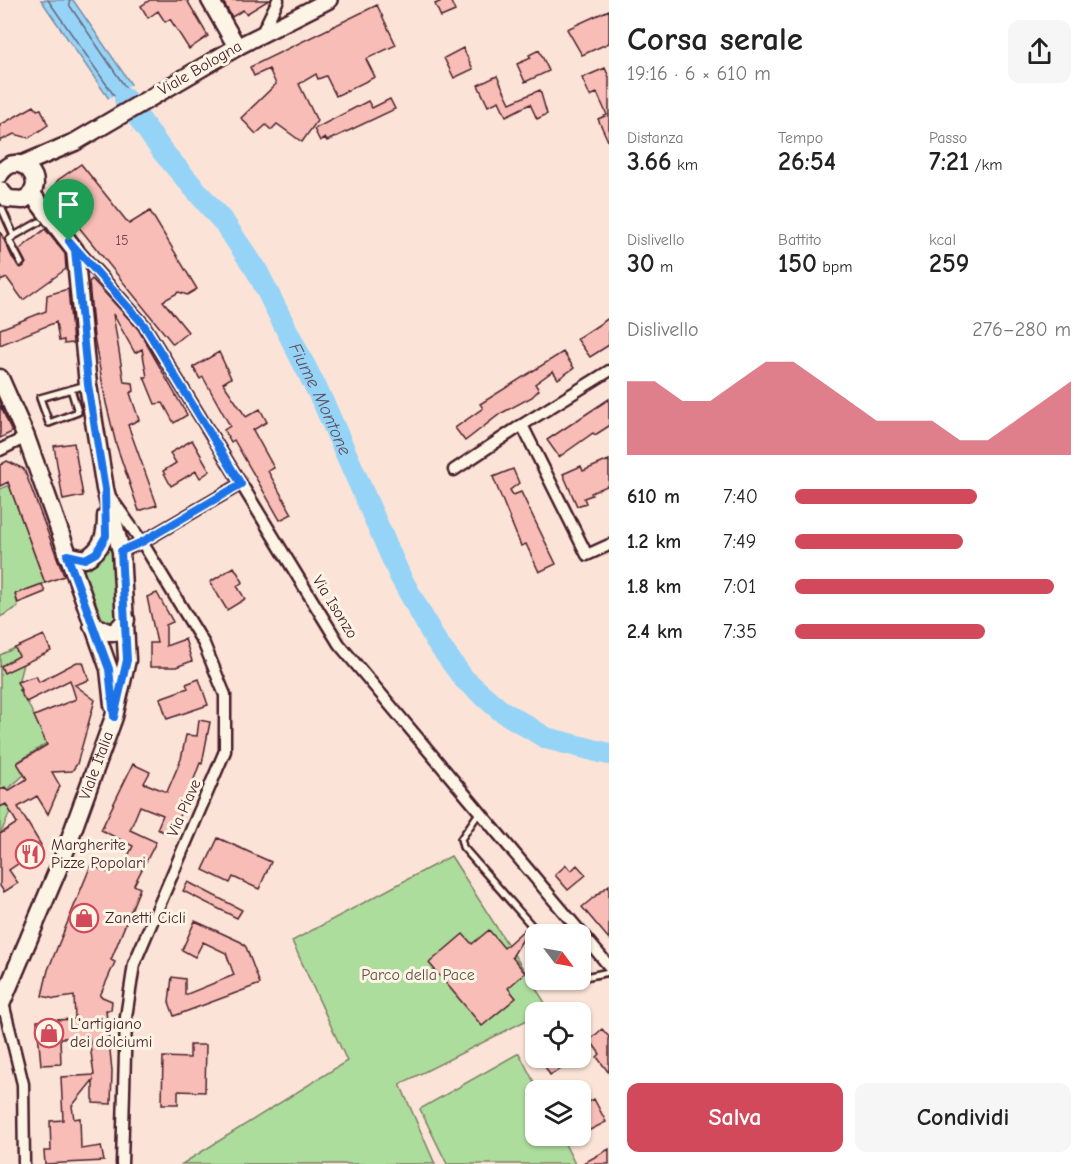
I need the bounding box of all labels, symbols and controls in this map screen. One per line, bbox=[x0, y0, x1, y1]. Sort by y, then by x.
text: Corsa serale bbox=[627, 20, 803, 58]
button: share bbox=[1008, 20, 1071, 83]
street label: Viale Bologna bbox=[155, 37, 245, 99]
text: 19:16 · 6 × 610 m bbox=[627, 62, 771, 85]
text: Distanza bbox=[627, 129, 683, 147]
text: Tempo bbox=[778, 129, 823, 147]
text: Passo bbox=[929, 129, 967, 147]
text: 3.66 bbox=[627, 147, 672, 177]
text: 26:54 bbox=[778, 147, 836, 177]
text: 7:21 bbox=[929, 147, 969, 177]
text: km bbox=[672, 156, 698, 174]
text: /km bbox=[969, 156, 1003, 174]
pin bbox=[43, 179, 94, 241]
icon: arrive bbox=[52, 188, 85, 221]
text: Dislivello bbox=[627, 231, 684, 249]
text: Battito bbox=[778, 231, 822, 249]
text: kcal bbox=[929, 231, 956, 249]
house number: 15 bbox=[115, 232, 129, 249]
text: 30 bbox=[627, 249, 655, 279]
text: 150 bbox=[778, 249, 817, 279]
text: 259 bbox=[929, 249, 969, 279]
text: m bbox=[655, 258, 673, 276]
text: bpm bbox=[817, 258, 853, 276]
text: Dislivello bbox=[627, 318, 699, 341]
text: 276–280 m bbox=[972, 318, 1071, 341]
water label: Fiume Montone bbox=[284, 339, 356, 459]
text: 610 m bbox=[627, 485, 680, 508]
text: 7:40 bbox=[723, 485, 758, 508]
text: 1.2 km bbox=[627, 530, 681, 553]
text: 7:49 bbox=[723, 530, 756, 553]
street label: Via Isonzo bbox=[309, 572, 361, 642]
text: 1.8 km bbox=[627, 575, 682, 598]
text: 7:01 bbox=[723, 575, 756, 598]
text: 2.4 km bbox=[627, 620, 683, 643]
text: 7:35 bbox=[723, 620, 757, 643]
street label: Viale Italia bbox=[76, 729, 117, 802]
street label: Via Piave bbox=[163, 776, 205, 840]
place label: Margherite Pizze Popolari bbox=[51, 836, 146, 872]
restaurant icon: Margherite Pizze Popolari bbox=[14, 838, 46, 870]
shop icon: Zanetti Cicli bbox=[68, 902, 100, 934]
place label: Zanetti Cicli bbox=[105, 909, 186, 927]
north arrow bbox=[525, 924, 591, 990]
map controls bbox=[525, 924, 591, 1146]
park label: Parco della Pace bbox=[361, 966, 475, 984]
button: locate bbox=[525, 1002, 591, 1068]
place label: L'artigiano dei dolciumi bbox=[70, 1015, 152, 1051]
shop icon: L'artigiano dei dolciumi bbox=[33, 1017, 65, 1049]
button: layers bbox=[525, 1080, 591, 1146]
button: Salva bbox=[627, 1083, 843, 1152]
button: Condividi bbox=[855, 1083, 1071, 1152]

